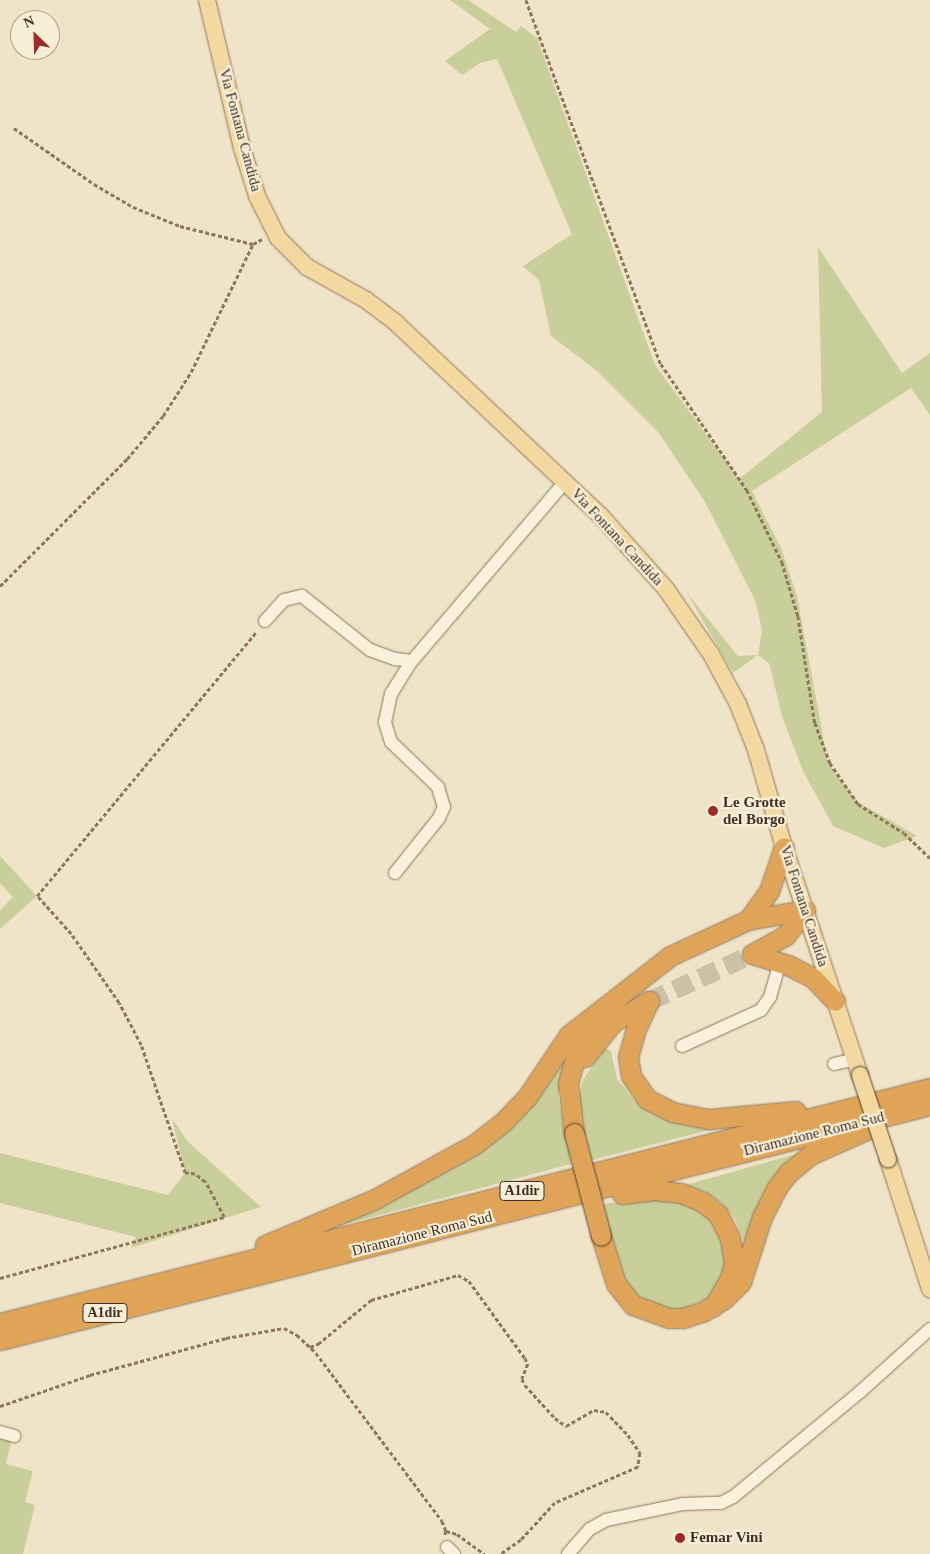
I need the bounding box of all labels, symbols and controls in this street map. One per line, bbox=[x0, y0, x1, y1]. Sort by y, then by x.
north arrow bbox=[10, 10, 60, 60]
text: N bbox=[21, 13, 37, 31]
street label: Via Fontana Candida bbox=[215, 67, 265, 193]
street label: Via Fontana Candida bbox=[567, 485, 667, 589]
place label: Le Grotte del Borgo bbox=[723, 793, 786, 828]
marker: Le Grotte del Borgo bbox=[707, 805, 719, 817]
street label: Via Fontana Candida bbox=[776, 843, 832, 969]
street label: Diramazione Roma Sud bbox=[742, 1108, 886, 1160]
road number: A1dir bbox=[500, 1180, 544, 1202]
street label: Diramazione Roma Sud bbox=[350, 1208, 494, 1260]
road number: A1dir bbox=[82, 1302, 128, 1325]
place label: Femar Vini bbox=[690, 1529, 763, 1547]
marker: Femar Vini bbox=[674, 1532, 686, 1544]

